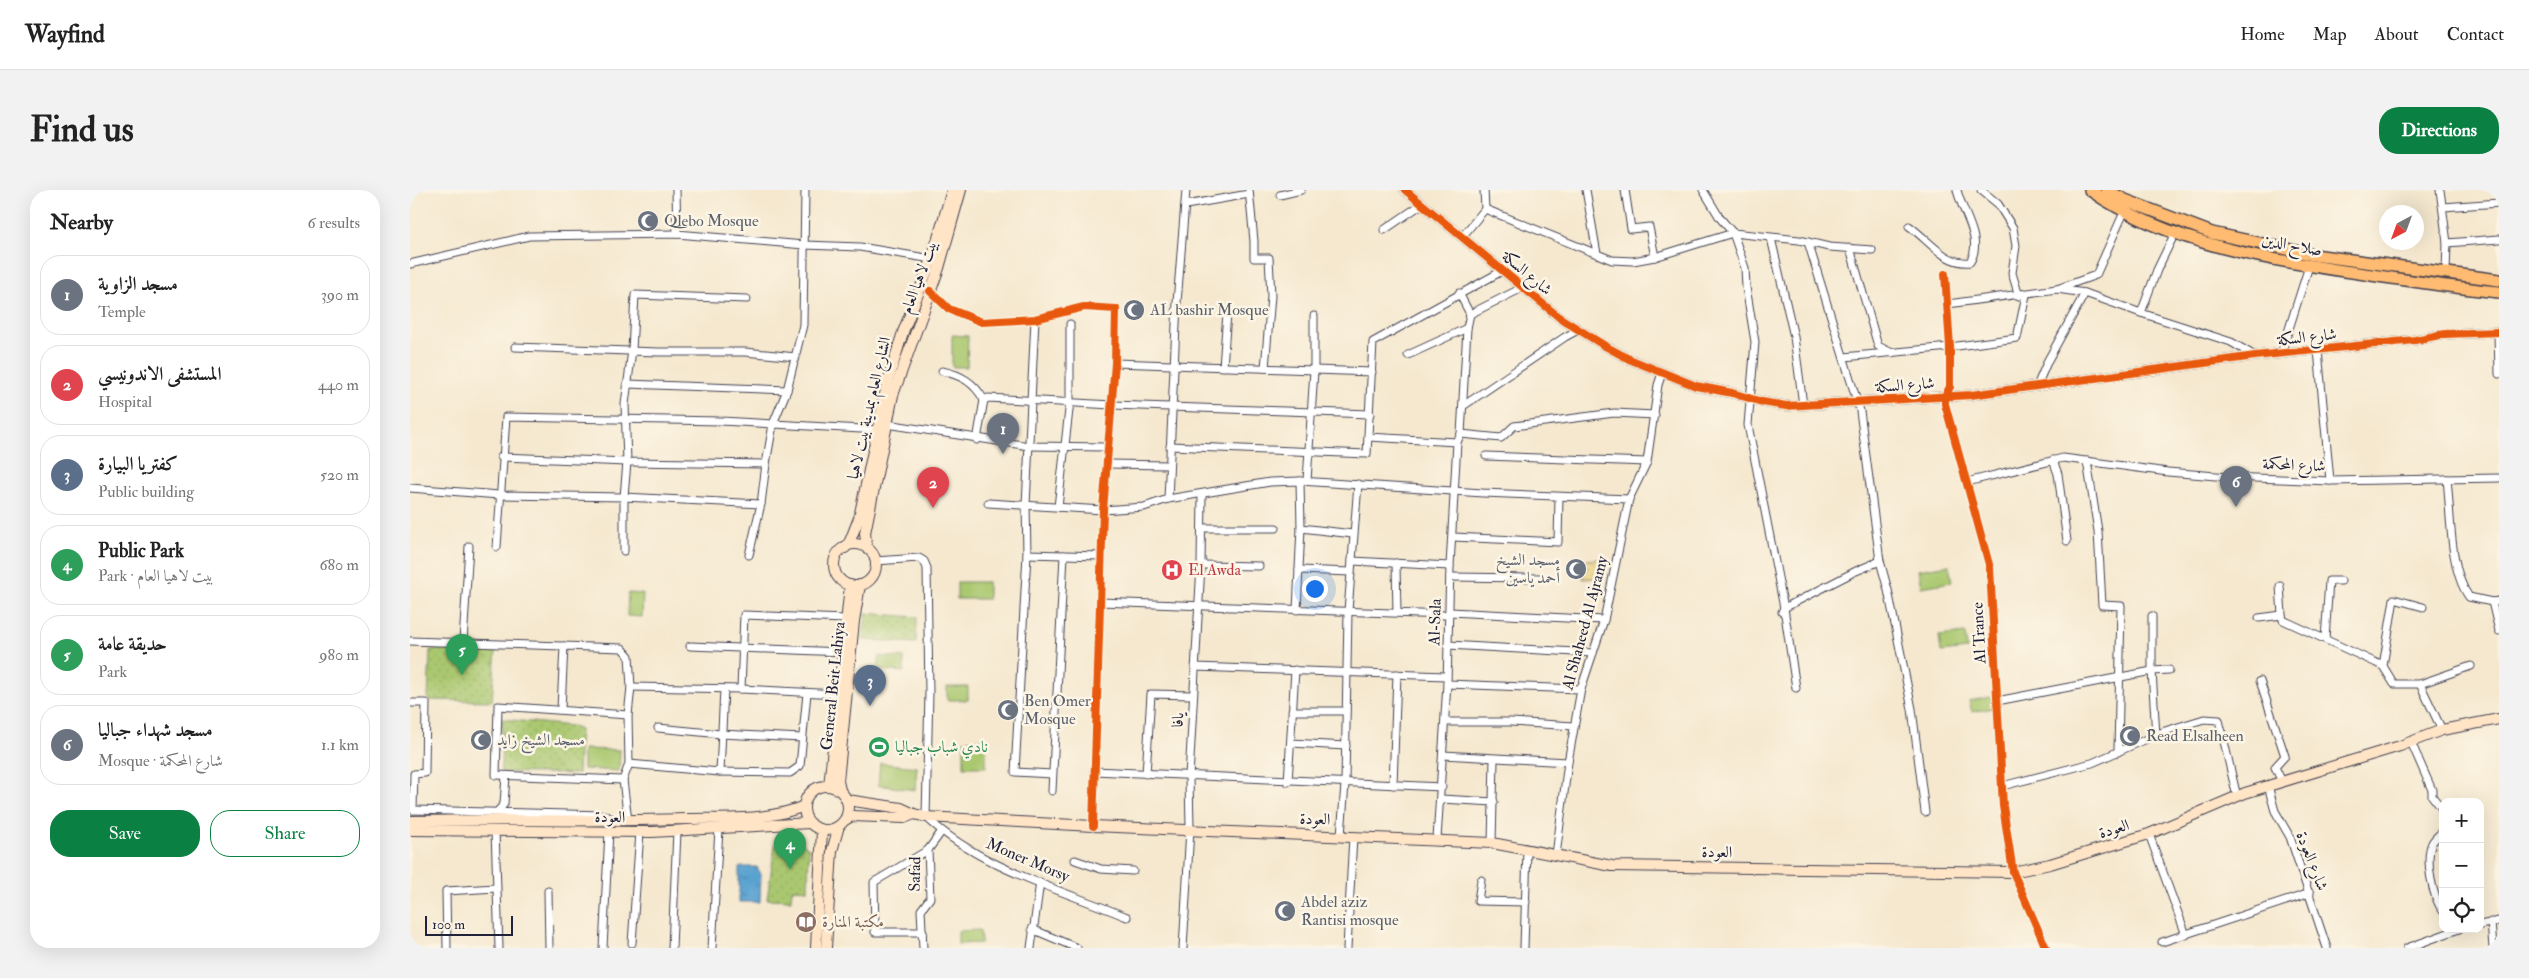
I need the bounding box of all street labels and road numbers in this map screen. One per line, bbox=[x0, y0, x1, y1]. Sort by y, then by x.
street label: صلاح الدين bbox=[2259, 229, 2324, 265]
street label: بيت لاهيا العام bbox=[897, 238, 945, 318]
street label: شارع السكة bbox=[1495, 246, 1556, 302]
street label: شارع السكة bbox=[2275, 324, 2338, 353]
street label: الشارع العام بمدينة بيت لاهيا bbox=[843, 335, 899, 482]
street label: شارع السكة bbox=[1874, 373, 1935, 400]
street label: شارع المحكمة bbox=[2262, 454, 2326, 479]
street label: Al Shaheed Al Ajramy bbox=[1557, 553, 1613, 693]
street label: Al-Sala bbox=[1424, 598, 1446, 647]
street label: Al Trance bbox=[1967, 601, 1991, 665]
street label: General Beit Lahiya bbox=[816, 620, 850, 751]
street label: يافا bbox=[1168, 711, 1188, 728]
street label: العودة bbox=[594, 807, 626, 827]
street label: العودة bbox=[1299, 808, 1331, 830]
street label: العودة bbox=[2096, 815, 2132, 843]
street label: شارع العودة bbox=[2289, 829, 2332, 895]
street label: Moner Morsy bbox=[983, 834, 1074, 887]
street label: العودة bbox=[1701, 842, 1733, 862]
street label: Safad bbox=[905, 856, 925, 892]

